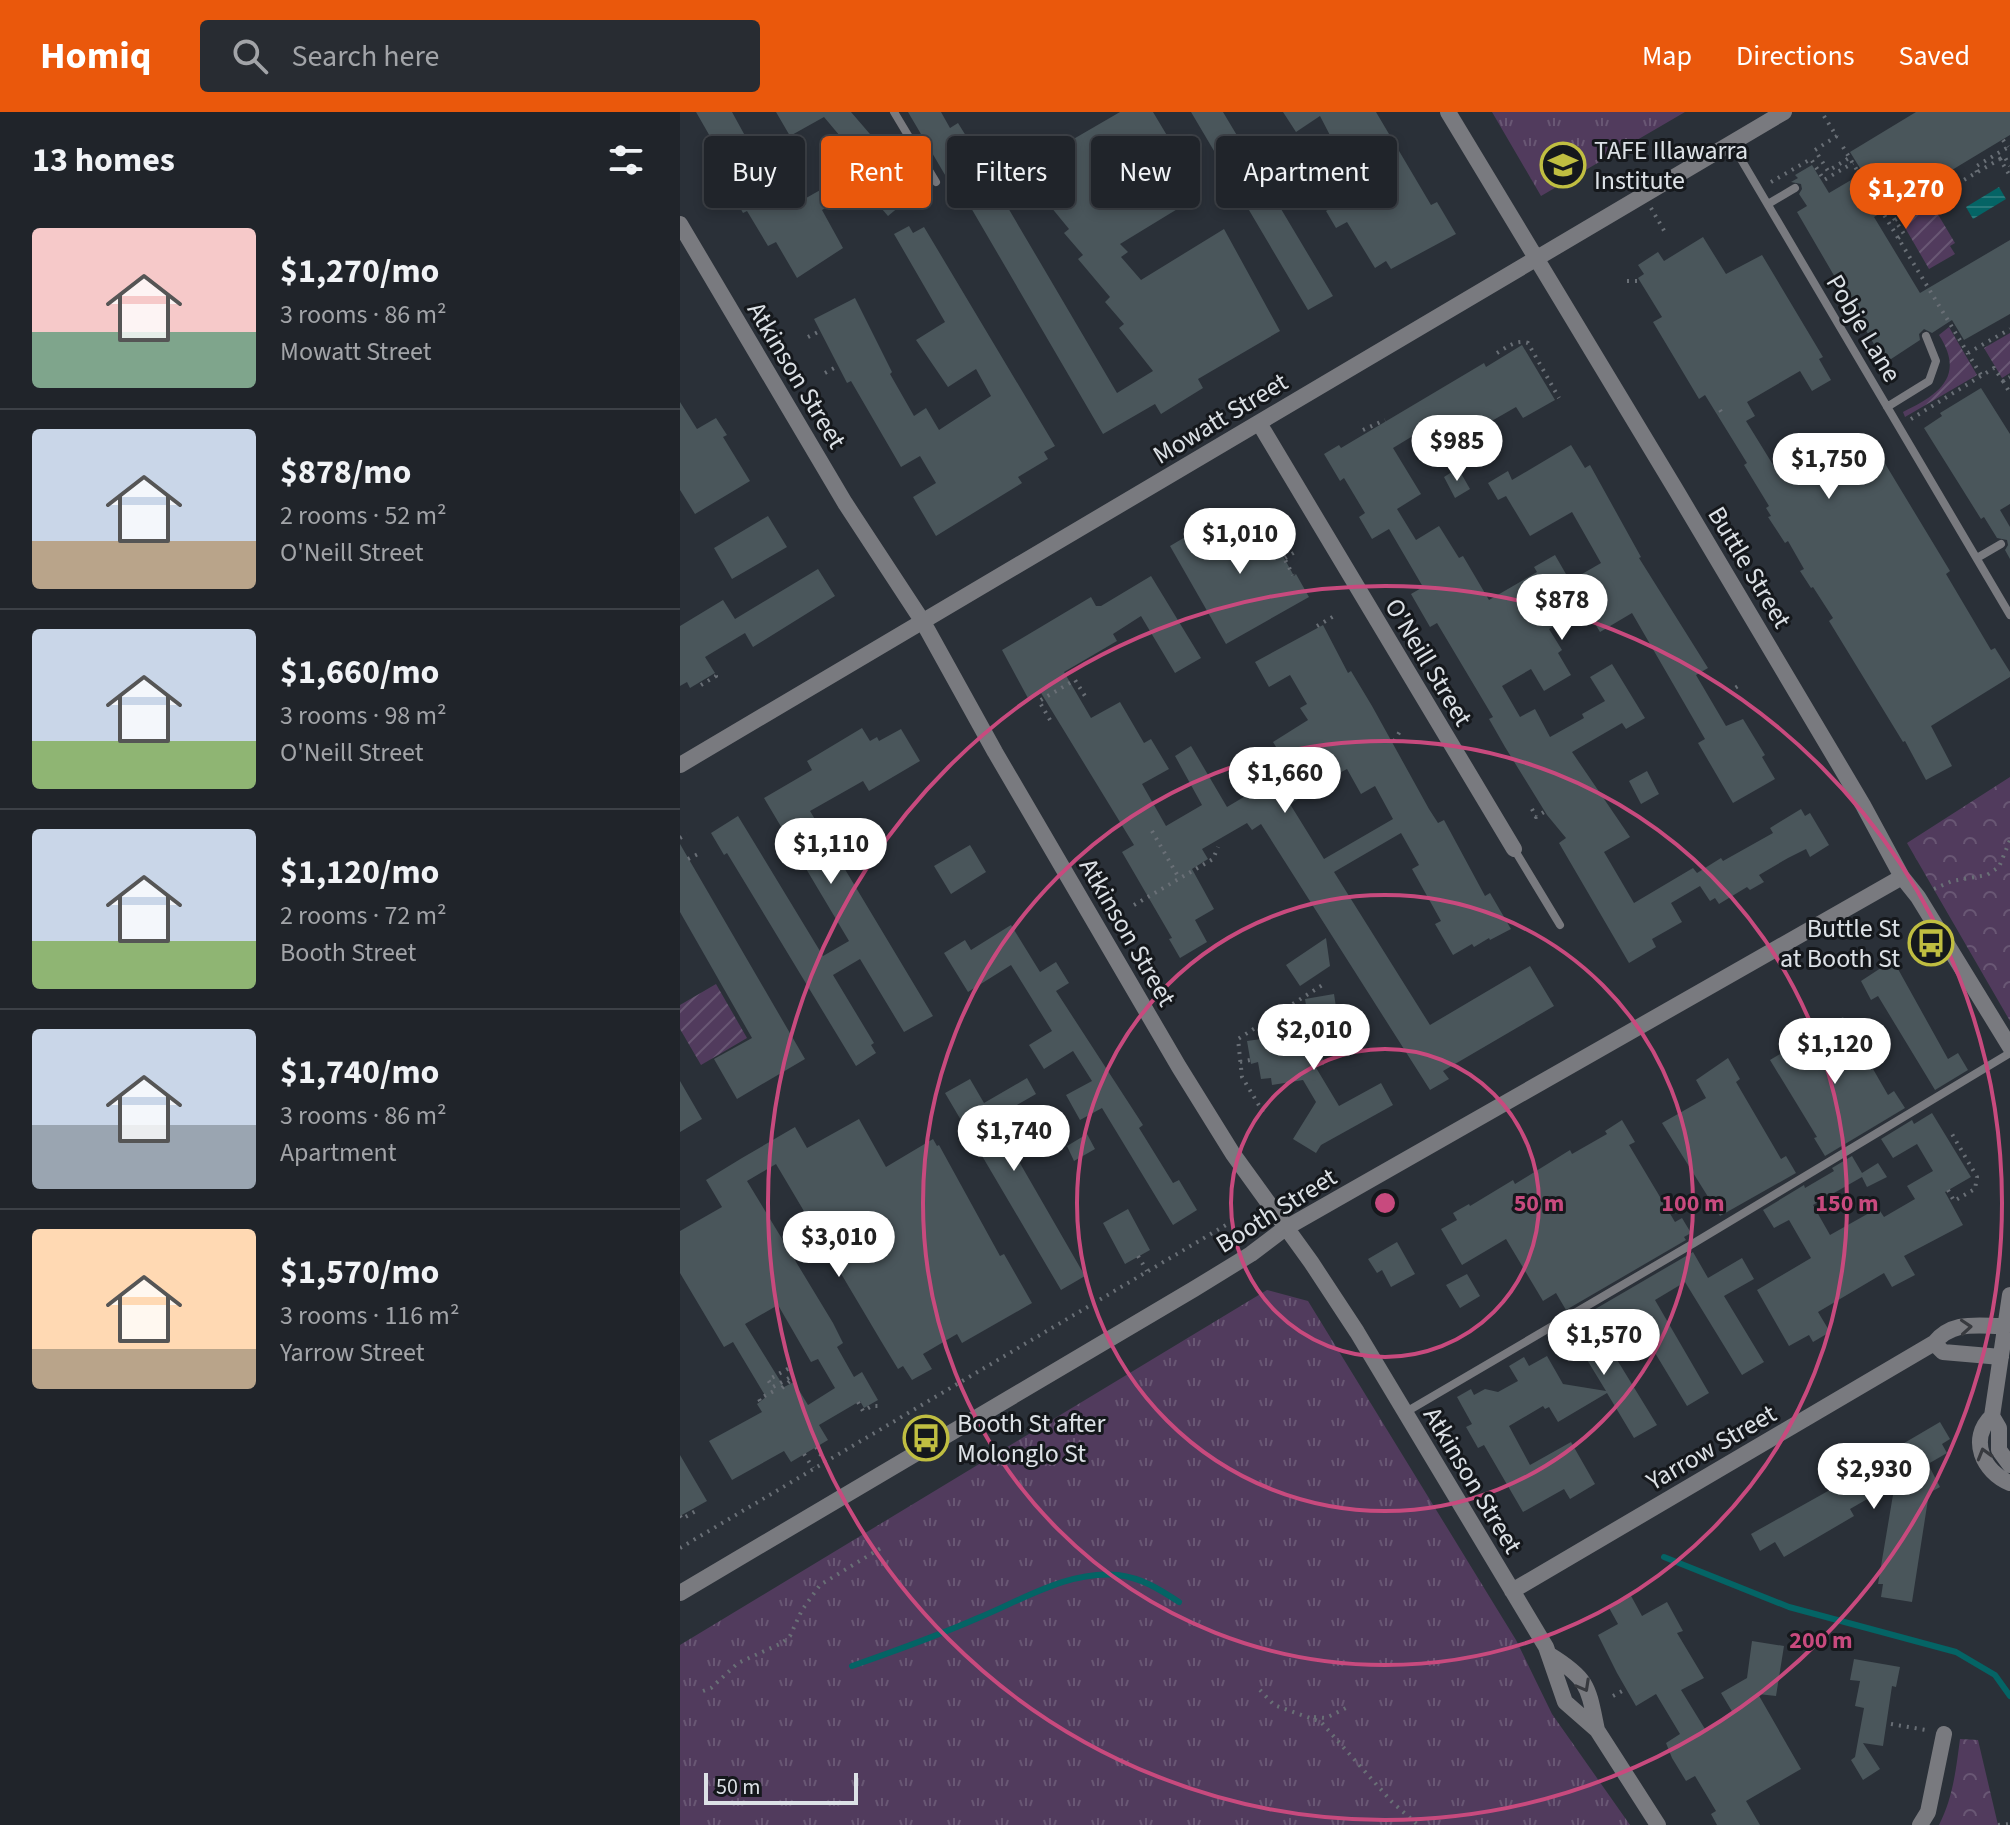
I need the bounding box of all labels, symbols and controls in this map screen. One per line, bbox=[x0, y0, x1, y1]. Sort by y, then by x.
search box bbox=[200, 20, 760, 92]
text: Homiq bbox=[40, 29, 152, 83]
icon: search bbox=[228, 34, 272, 78]
text: Search here bbox=[292, 35, 439, 78]
text: Map bbox=[1642, 36, 1692, 76]
text: Directions bbox=[1736, 36, 1855, 76]
text: Saved bbox=[1899, 36, 1970, 76]
place label: TAFE Illawarra Institute bbox=[1594, 132, 1748, 199]
text: 13 homes bbox=[32, 136, 175, 185]
chip: Buy bbox=[704, 136, 805, 208]
chip: Rent bbox=[821, 136, 931, 208]
chip: Filters bbox=[947, 136, 1075, 208]
chip: New bbox=[1091, 136, 1200, 208]
chip: Apartment bbox=[1216, 136, 1397, 208]
icon: filters bbox=[604, 138, 648, 182]
school or university icon: TAFE Illawarra Institute bbox=[1539, 141, 1587, 189]
pin: $1,270 bbox=[1841, 163, 1971, 231]
text: $1,270 bbox=[1868, 170, 1944, 207]
text: $1,270/mo bbox=[280, 247, 440, 296]
icon: home bbox=[96, 260, 192, 356]
street label: Pobje Lane bbox=[1817, 267, 1910, 389]
street label: Atkinson Street bbox=[738, 295, 855, 456]
text: 3 rooms · 86 m² bbox=[280, 296, 447, 333]
text: Mowatt Street bbox=[280, 333, 431, 370]
street label: Mowatt Street bbox=[1146, 363, 1295, 473]
pin: $985 bbox=[1410, 415, 1504, 483]
text: $985 bbox=[1430, 422, 1484, 459]
pin: $1,750 bbox=[1764, 433, 1894, 501]
text: $1,750 bbox=[1791, 440, 1867, 477]
text: $878/mo bbox=[280, 448, 411, 497]
icon: home bbox=[96, 461, 192, 557]
text: 2 rooms · 52 m² bbox=[280, 497, 447, 534]
street label: Buttle Street bbox=[1699, 499, 1801, 635]
pin: $1,010 bbox=[1175, 508, 1305, 576]
text: $1,010 bbox=[1202, 515, 1278, 552]
text: O'Neill Street bbox=[280, 534, 423, 571]
pin: $878 bbox=[1515, 574, 1609, 642]
text: $878 bbox=[1535, 581, 1589, 618]
street label: O'Neill Street bbox=[1376, 591, 1481, 733]
text: $1,660/mo bbox=[280, 648, 440, 697]
icon: home bbox=[96, 661, 192, 757]
text: 3 rooms · 98 m² bbox=[280, 697, 447, 734]
text: O'Neill Street bbox=[280, 734, 423, 771]
pin: $1,660 bbox=[1220, 747, 1350, 815]
text: $1,660 bbox=[1247, 754, 1323, 791]
pin: $1,110 bbox=[766, 818, 896, 886]
text: $1,110 bbox=[793, 825, 869, 862]
text: $1,120/mo bbox=[280, 848, 440, 897]
street label: Atkinson Street bbox=[1070, 851, 1185, 1013]
icon: home bbox=[96, 861, 192, 957]
text: 2 rooms · 72 m² bbox=[280, 897, 447, 934]
place label: Buttle St at Booth St bbox=[1780, 910, 1900, 977]
bus stop icon: Buttle St at Booth St bbox=[1907, 919, 1955, 967]
text: Booth Street bbox=[280, 934, 416, 971]
pin: $2,010 bbox=[1249, 1004, 1379, 1072]
text: $2,010 bbox=[1276, 1011, 1352, 1048]
pin: $1,120 bbox=[1770, 1018, 1900, 1086]
text: $1,120 bbox=[1797, 1025, 1873, 1062]
text: $1,740/mo bbox=[280, 1048, 440, 1097]
icon: home bbox=[96, 1061, 192, 1157]
text: 3 rooms · 86 m² bbox=[280, 1097, 447, 1134]
pin: $1,740 bbox=[949, 1105, 1079, 1173]
text: $1,740 bbox=[976, 1112, 1052, 1149]
text: Apartment bbox=[280, 1134, 397, 1171]
street label: Booth Street bbox=[1209, 1159, 1344, 1262]
text: 50 m bbox=[1514, 1186, 1564, 1221]
text: 100 m bbox=[1661, 1186, 1725, 1221]
text: 150 m bbox=[1815, 1186, 1879, 1221]
centre of rings bbox=[1371, 1189, 1399, 1217]
pin: $3,010 bbox=[774, 1211, 904, 1279]
text: $3,010 bbox=[801, 1218, 877, 1255]
text: $1,570/mo bbox=[280, 1248, 440, 1297]
icon: home bbox=[96, 1261, 192, 1357]
text: 3 rooms · 116 m² bbox=[280, 1297, 459, 1334]
pin: $1,570 bbox=[1539, 1309, 1669, 1377]
text: $1,570 bbox=[1566, 1316, 1642, 1353]
one-way arrow bbox=[1960, 1319, 1973, 1336]
text: Yarrow Street bbox=[280, 1334, 425, 1371]
street label: Yarrow Street bbox=[1639, 1395, 1783, 1500]
street label: Atkinson Street bbox=[1414, 1400, 1531, 1561]
place label: Booth St after Molonglo St bbox=[957, 1405, 1106, 1472]
bus stop icon: Booth St after Molonglo St bbox=[902, 1414, 950, 1462]
pin: $2,930 bbox=[1809, 1443, 1939, 1511]
one-way arrow bbox=[1976, 1448, 1993, 1461]
text: $2,930 bbox=[1836, 1450, 1912, 1487]
text: 200 m bbox=[1789, 1623, 1853, 1658]
one-way arrow bbox=[1574, 1678, 1589, 1692]
scale bar bbox=[704, 1769, 858, 1805]
text: 50 m bbox=[716, 1771, 761, 1803]

